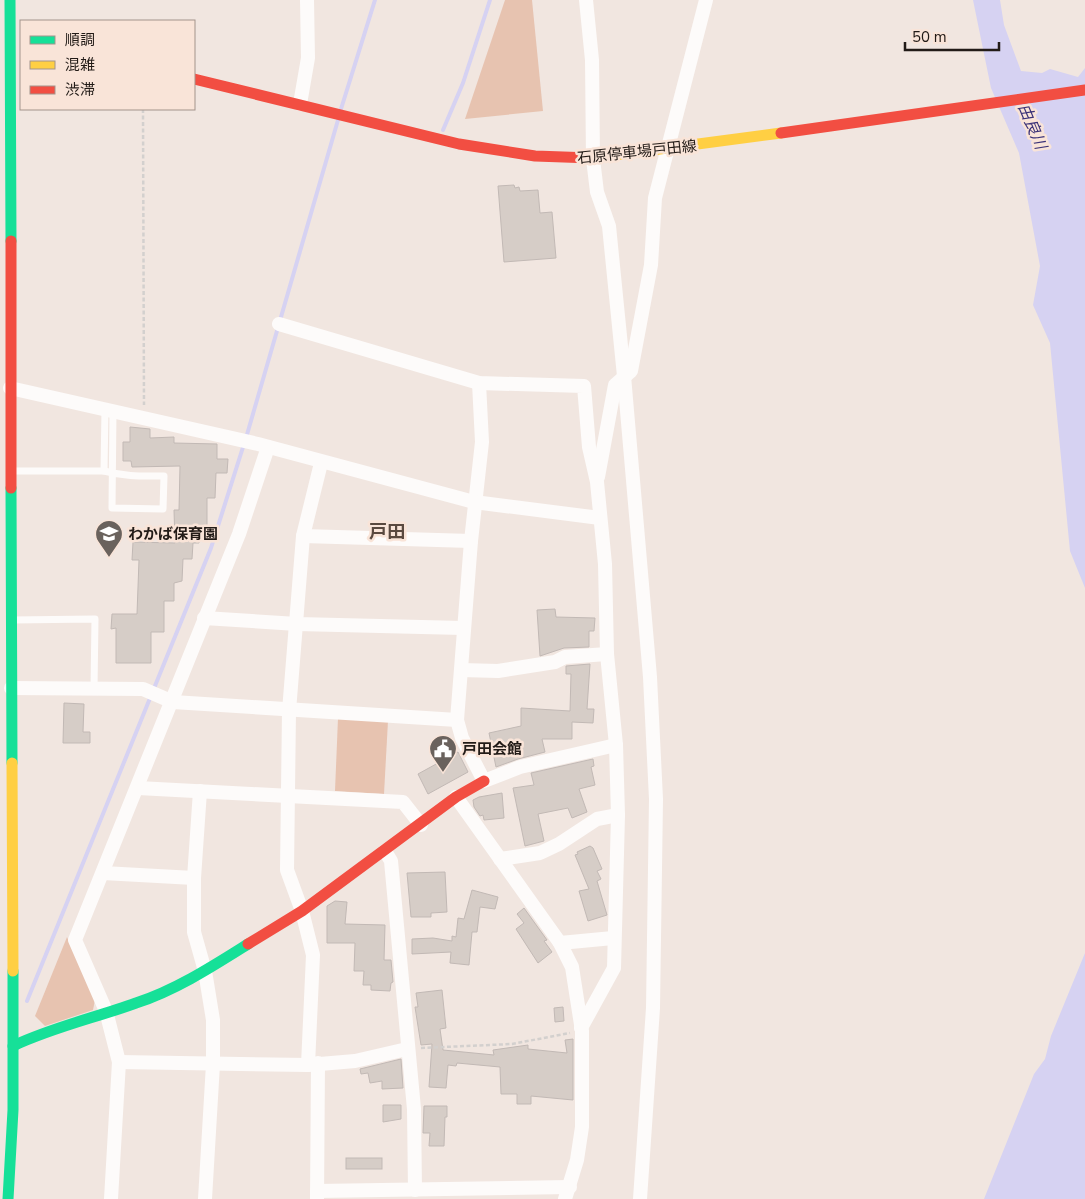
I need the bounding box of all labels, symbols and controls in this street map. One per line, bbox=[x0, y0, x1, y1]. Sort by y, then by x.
legend bbox=[20, 20, 195, 110]
scale bar bbox=[905, 20, 999, 52]
text: 50 m bbox=[912, 27, 947, 47]
text: 順調 bbox=[65, 30, 95, 50]
text: 混雑 bbox=[65, 55, 95, 75]
text: 渋滞 bbox=[65, 80, 95, 100]
water label: 由良川 bbox=[1013, 100, 1052, 155]
street label: 石原停車場戸田線 bbox=[576, 136, 698, 168]
school or university icon: わかば保育園 bbox=[94, 519, 124, 558]
district label: 戸田 bbox=[369, 520, 405, 544]
place label: わかば保育園 bbox=[128, 524, 218, 544]
public building icon: 戸田会館 bbox=[428, 734, 458, 773]
place label: 戸田会館 bbox=[462, 739, 522, 759]

